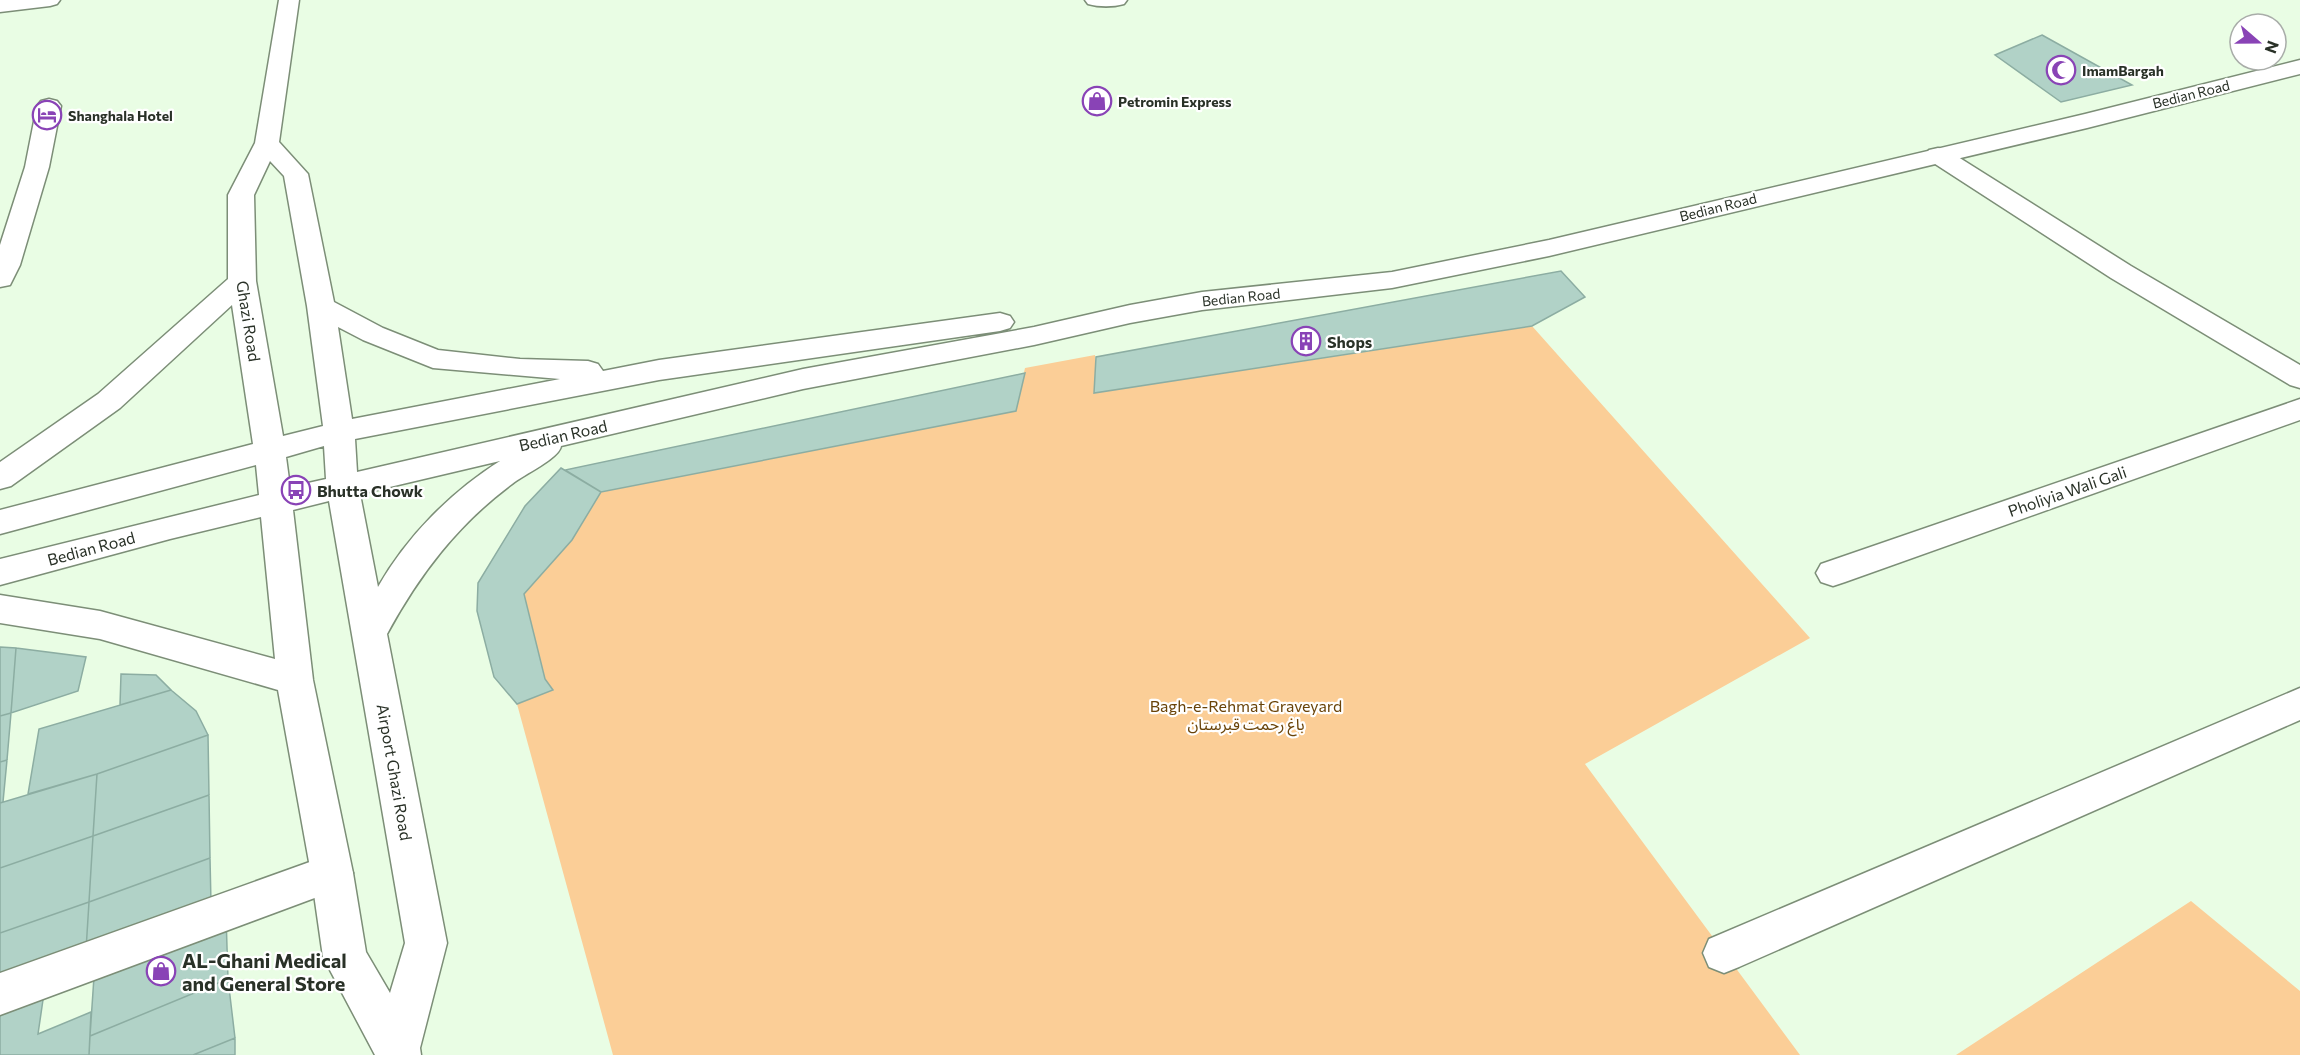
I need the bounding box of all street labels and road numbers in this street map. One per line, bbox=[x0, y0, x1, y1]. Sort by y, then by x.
street label: Bedian Road bbox=[2151, 76, 2231, 112]
street label: Bedian Road bbox=[1678, 189, 1758, 225]
street label: Ghazi Road bbox=[233, 279, 265, 363]
street label: Bedian Road bbox=[1201, 284, 1281, 310]
street label: Bedian Road bbox=[517, 416, 609, 454]
street label: Pholiyia Wali Gali bbox=[2005, 462, 2129, 520]
street label: Bedian Road bbox=[45, 527, 137, 569]
street label: Airport Ghazi Road bbox=[374, 702, 416, 842]

